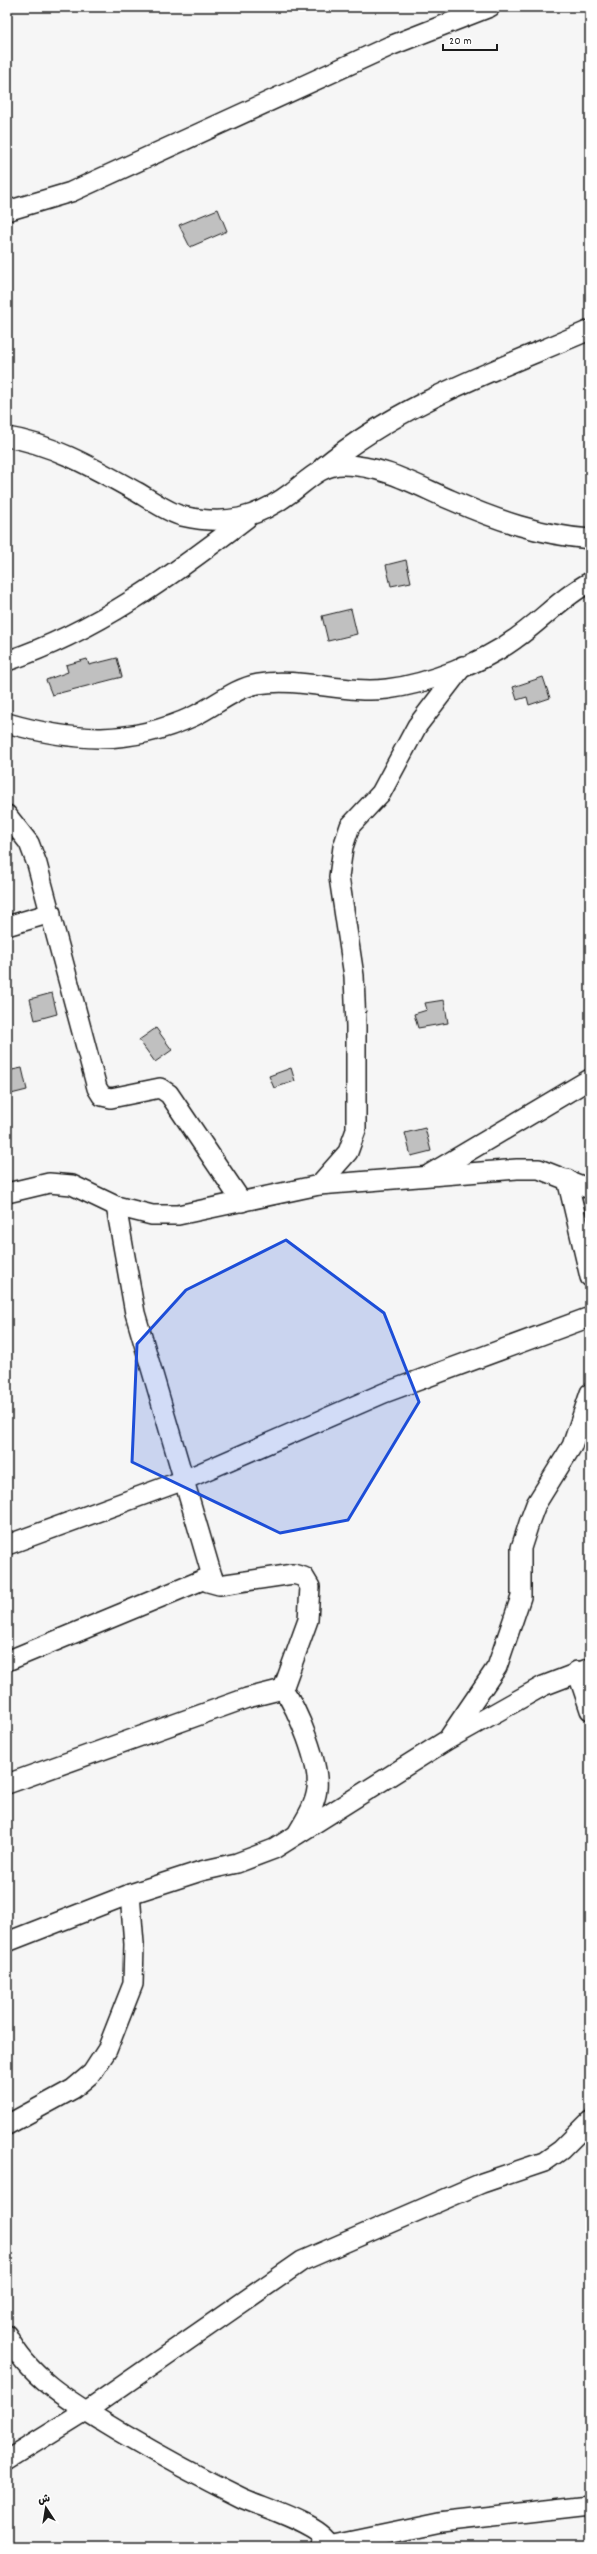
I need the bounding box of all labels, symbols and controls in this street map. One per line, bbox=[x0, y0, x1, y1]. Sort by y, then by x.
scale bar bbox=[443, 26, 497, 52]
text: 20 m bbox=[449, 33, 472, 50]
north arrow bbox=[26, 2488, 66, 2528]
text: ش bbox=[37, 2491, 52, 2509]

